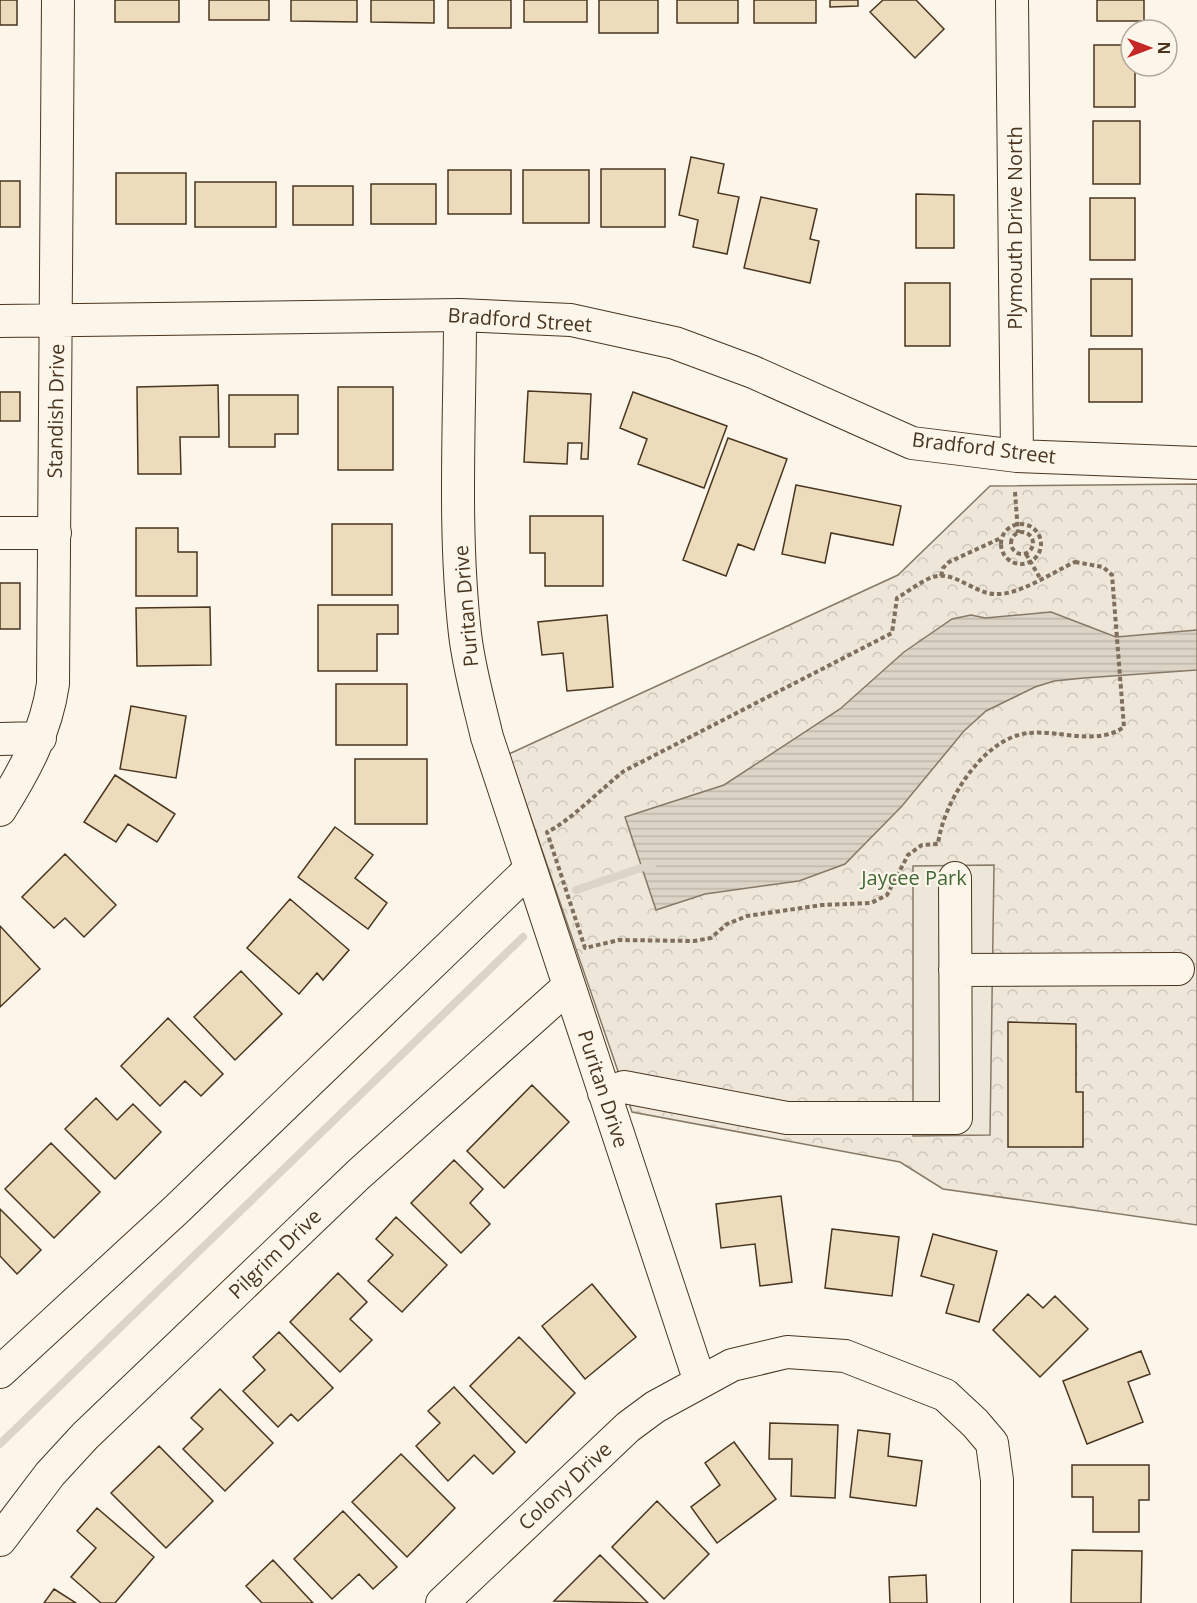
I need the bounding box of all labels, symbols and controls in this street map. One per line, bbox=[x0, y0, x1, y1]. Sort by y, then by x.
north arrow bbox=[1119, 18, 1179, 78]
text: N bbox=[1153, 41, 1175, 55]
street label: Plymouth Drive North bbox=[1001, 126, 1028, 330]
street label: Bradford Street bbox=[447, 301, 593, 338]
street label: Standish Drive bbox=[41, 343, 70, 479]
street label: Bradford Street bbox=[911, 425, 1058, 470]
street label: Puritan Drive bbox=[447, 544, 484, 668]
park label: Jaycee Park bbox=[859, 864, 967, 891]
street label: Puritan Drive bbox=[572, 1027, 635, 1151]
street label: Pilgrim Drive bbox=[223, 1203, 327, 1305]
street label: Colony Drive bbox=[512, 1435, 617, 1536]

